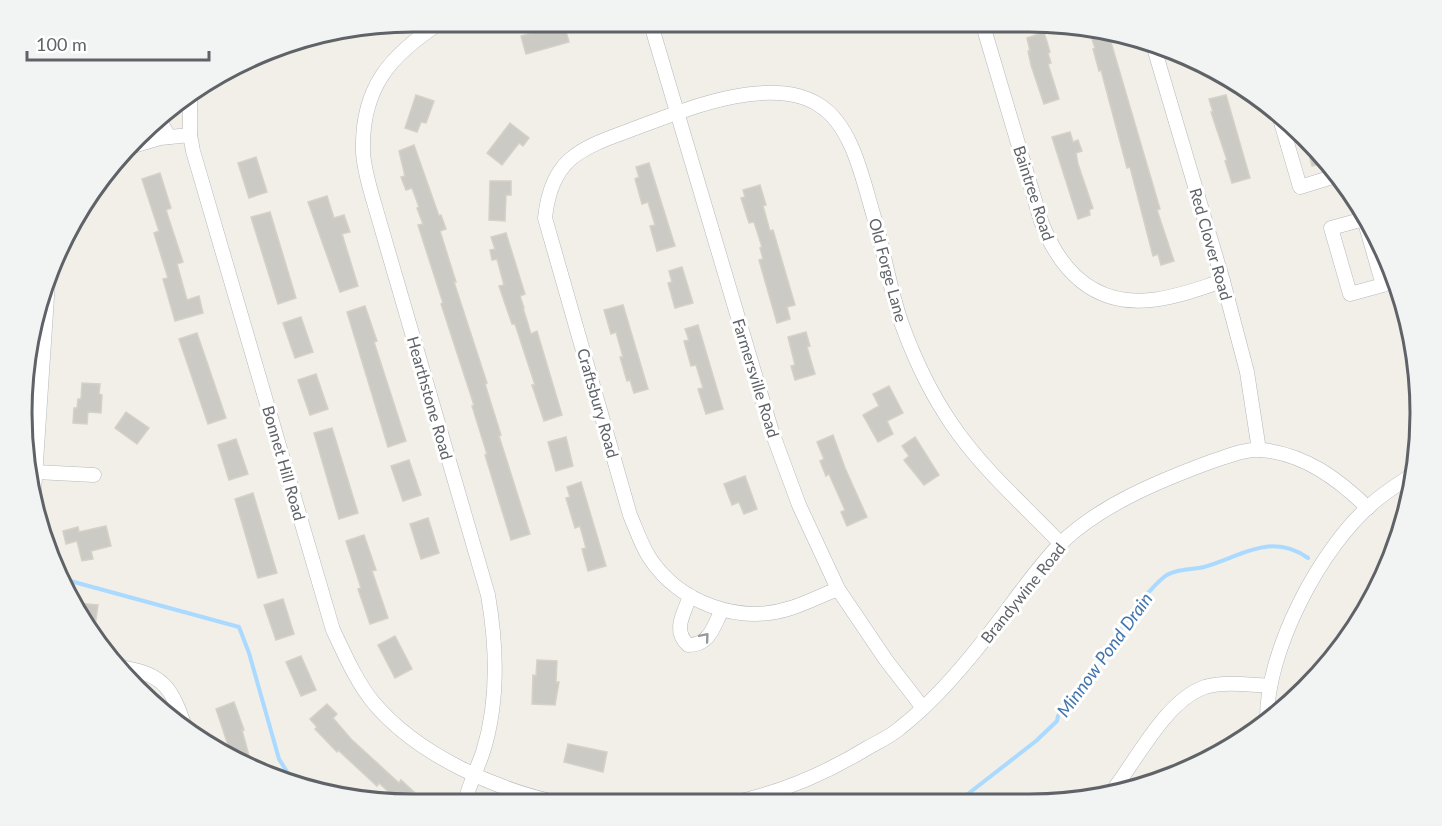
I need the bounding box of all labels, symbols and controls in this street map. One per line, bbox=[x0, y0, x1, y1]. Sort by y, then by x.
scale bar bbox=[27, 24, 208, 62]
text: 100 m bbox=[36, 33, 87, 55]
street label: Baintree Road bbox=[1010, 143, 1059, 243]
street label: Red Clover Road bbox=[1186, 186, 1237, 302]
street label: Old Forge Lane bbox=[865, 216, 911, 324]
street label: Farmersville Road bbox=[729, 316, 784, 440]
street label: Hearthstone Road bbox=[404, 334, 457, 462]
street label: Craftsbury Road bbox=[574, 346, 623, 460]
street label: Bonnet Hill Road bbox=[259, 403, 310, 522]
street label: Brandywine Road bbox=[976, 539, 1069, 647]
water label: Minnow Pond Drain bbox=[1052, 588, 1157, 721]
one-way arrow bbox=[697, 633, 708, 644]

